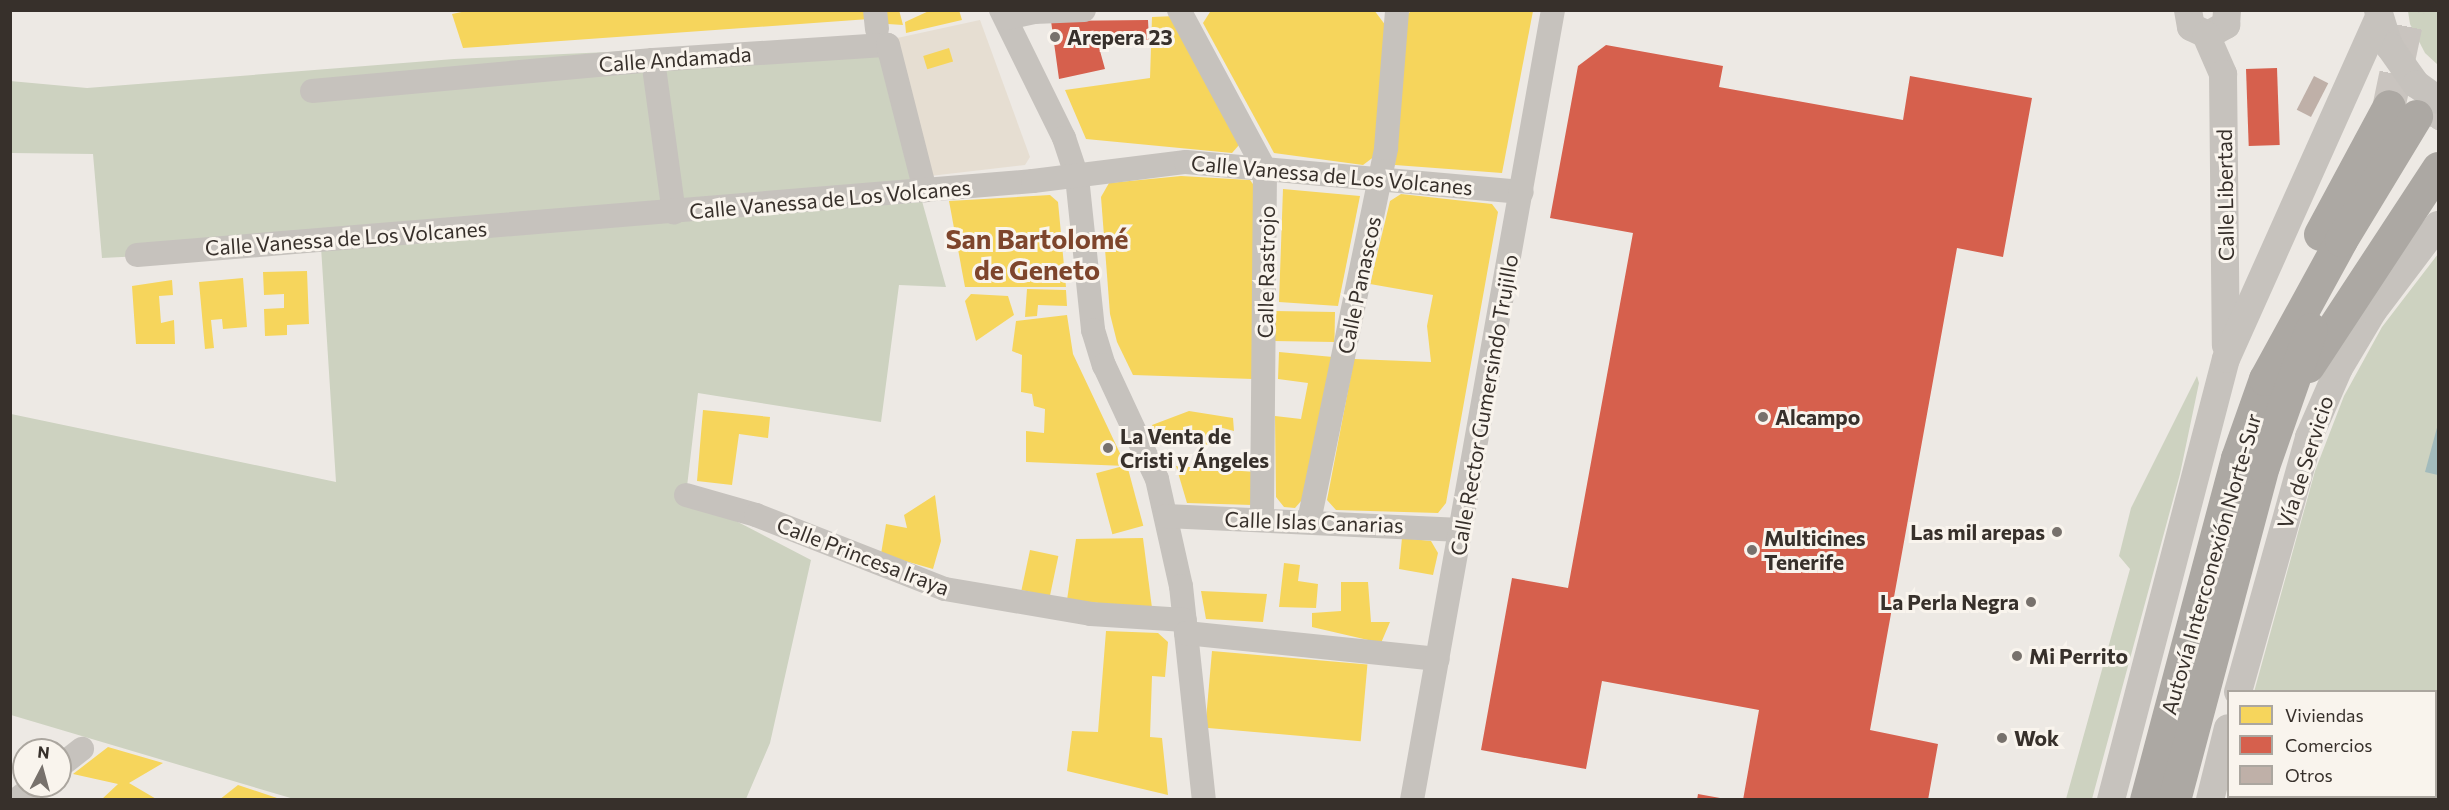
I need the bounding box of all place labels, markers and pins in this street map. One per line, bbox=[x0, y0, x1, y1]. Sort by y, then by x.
place label: Arepera 23 bbox=[1067, 24, 1173, 50]
marker: Arepera 23 bbox=[1048, 30, 1062, 44]
place label: Alcampo bbox=[1775, 404, 1860, 430]
marker: Alcampo bbox=[1756, 410, 1770, 424]
place label: La Venta de Cristi y Ángeles bbox=[1120, 423, 1269, 473]
marker: La Venta de Cristi y Ángeles bbox=[1101, 441, 1115, 455]
place label: Las mil arepas bbox=[1910, 519, 2045, 545]
place label: Multicines Tenerife bbox=[1764, 525, 1866, 575]
marker: Las mil arepas bbox=[2050, 525, 2064, 539]
marker: Multicines Tenerife bbox=[1745, 543, 1759, 557]
place label: La Perla Negra bbox=[1880, 589, 2019, 615]
marker: La Perla Negra bbox=[2024, 595, 2038, 609]
place label: Mi Perrito bbox=[2029, 643, 2128, 669]
marker: Mi Perrito bbox=[2010, 649, 2024, 663]
place label: Wok bbox=[2014, 725, 2059, 751]
marker: Wok bbox=[1995, 731, 2009, 745]

